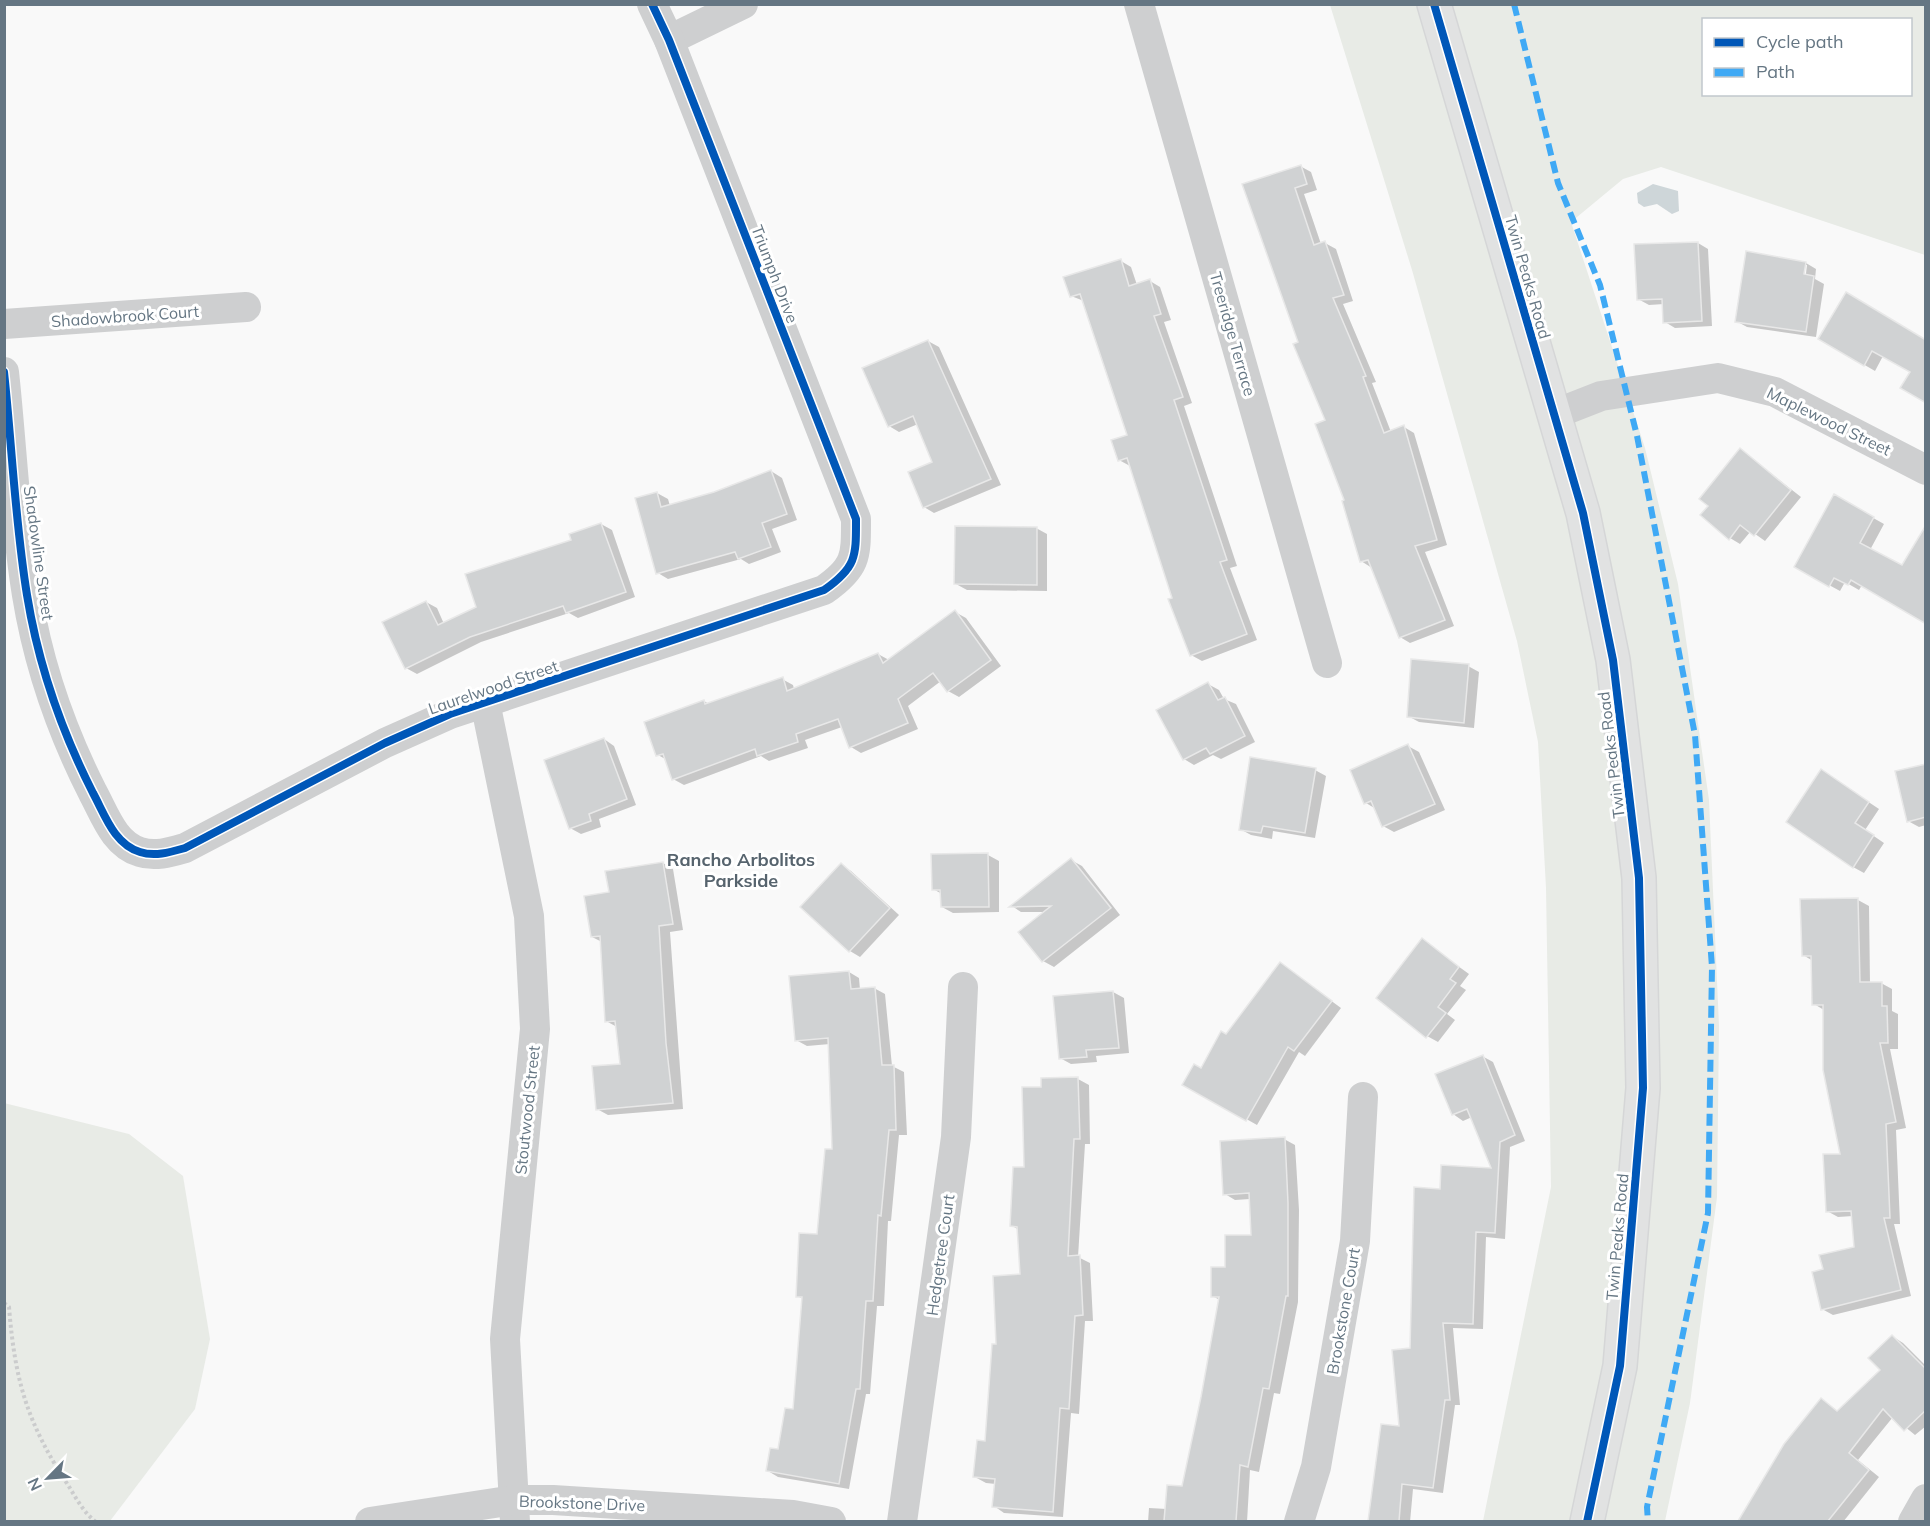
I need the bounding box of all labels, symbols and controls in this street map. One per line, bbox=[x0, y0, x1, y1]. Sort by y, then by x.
legend bbox=[1702, 18, 1912, 96]
text: Cycle path bbox=[1756, 30, 1843, 53]
text: Path bbox=[1756, 60, 1795, 83]
street label: Twin Peaks Road bbox=[1501, 213, 1555, 341]
street label: Triumph Drive bbox=[747, 222, 803, 326]
street label: Treeridge Terrace bbox=[1206, 270, 1260, 398]
street label: Shadowbrook Court bbox=[50, 301, 200, 331]
street label: Maplewood Street bbox=[1764, 382, 1895, 460]
street label: Shadowline Street bbox=[20, 484, 58, 622]
street label: Laurelwood Street bbox=[426, 655, 561, 719]
street label: Twin Peaks Road bbox=[1593, 690, 1629, 820]
district label: Rancho Arbolitos Parkside bbox=[667, 848, 815, 892]
street label: Stoutwood Street bbox=[510, 1044, 544, 1176]
street label: Twin Peaks Road bbox=[1601, 1173, 1633, 1301]
street label: Hedgetree Court bbox=[922, 1193, 958, 1317]
street label: Brookstone Court bbox=[1322, 1246, 1364, 1376]
north arrow bbox=[18, 1448, 78, 1508]
text: N bbox=[23, 1475, 46, 1494]
street label: Brookstone Drive bbox=[519, 1491, 645, 1515]

